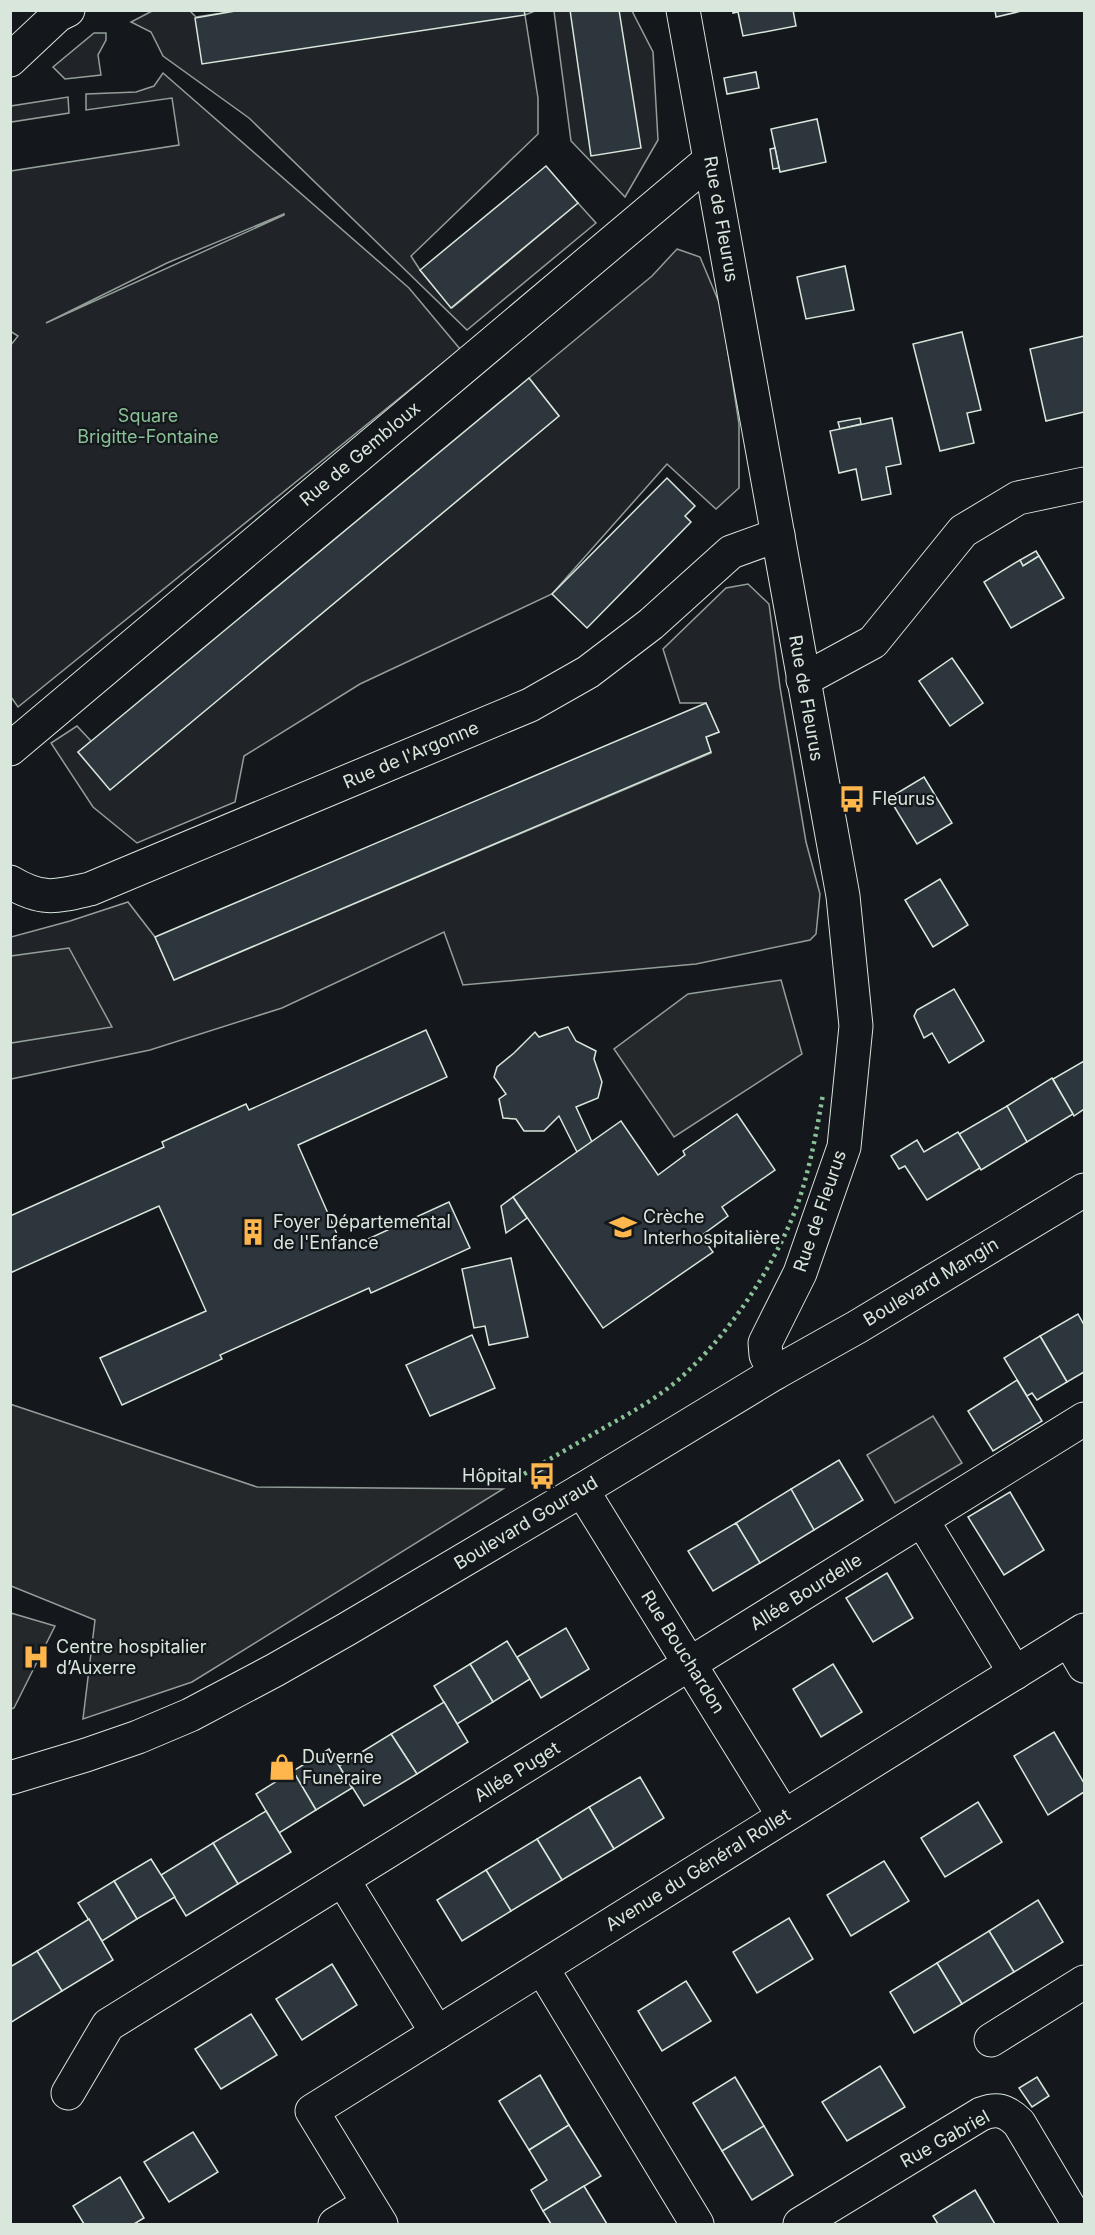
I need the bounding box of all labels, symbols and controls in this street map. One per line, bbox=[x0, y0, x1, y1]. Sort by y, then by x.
street label: Rue de Fleurus bbox=[700, 154, 743, 283]
street label: Rue de Gembloux bbox=[295, 397, 424, 510]
park label: Square Brigitte-Fontaine bbox=[77, 405, 219, 447]
street label: Rue de Fleurus bbox=[785, 633, 828, 762]
street label: Rue de l'Argonne bbox=[340, 717, 482, 793]
bus stop icon: Fleurus bbox=[837, 784, 867, 814]
place label: Fleurus bbox=[872, 788, 935, 809]
street label: Rue de Fleurus bbox=[789, 1147, 850, 1274]
place label: Crèche Interhospitalière bbox=[643, 1206, 780, 1248]
place label: Foyer Départemental de l'Enfance bbox=[273, 1211, 451, 1253]
school or university icon: Crèche Interhospitalière bbox=[608, 1212, 638, 1242]
building icon: Foyer Départemental de l'Enfance bbox=[238, 1217, 268, 1247]
street label: Boulevard Mangin bbox=[860, 1233, 1002, 1330]
bus stop icon: Hôpital bbox=[527, 1461, 557, 1491]
place label: Hôpital bbox=[462, 1465, 522, 1486]
street label: Boulevard Gouraud bbox=[450, 1471, 601, 1574]
street label: Allée Bourdelle bbox=[746, 1549, 865, 1634]
street label: Rue Bouchardon bbox=[637, 1586, 730, 1717]
place label: Centre hospitalier d’Auxerre bbox=[56, 1636, 207, 1678]
hospital icon: Centre hospitalier d’Auxerre bbox=[21, 1642, 51, 1672]
street label: Allée Puget bbox=[470, 1737, 563, 1806]
place label: Duverne Funeraire bbox=[302, 1746, 382, 1788]
shop icon: Duverne Funeraire bbox=[267, 1752, 297, 1782]
street label: Avenue du Général Rollet bbox=[602, 1804, 794, 1935]
street label: Rue Gabriel bbox=[897, 2105, 993, 2172]

